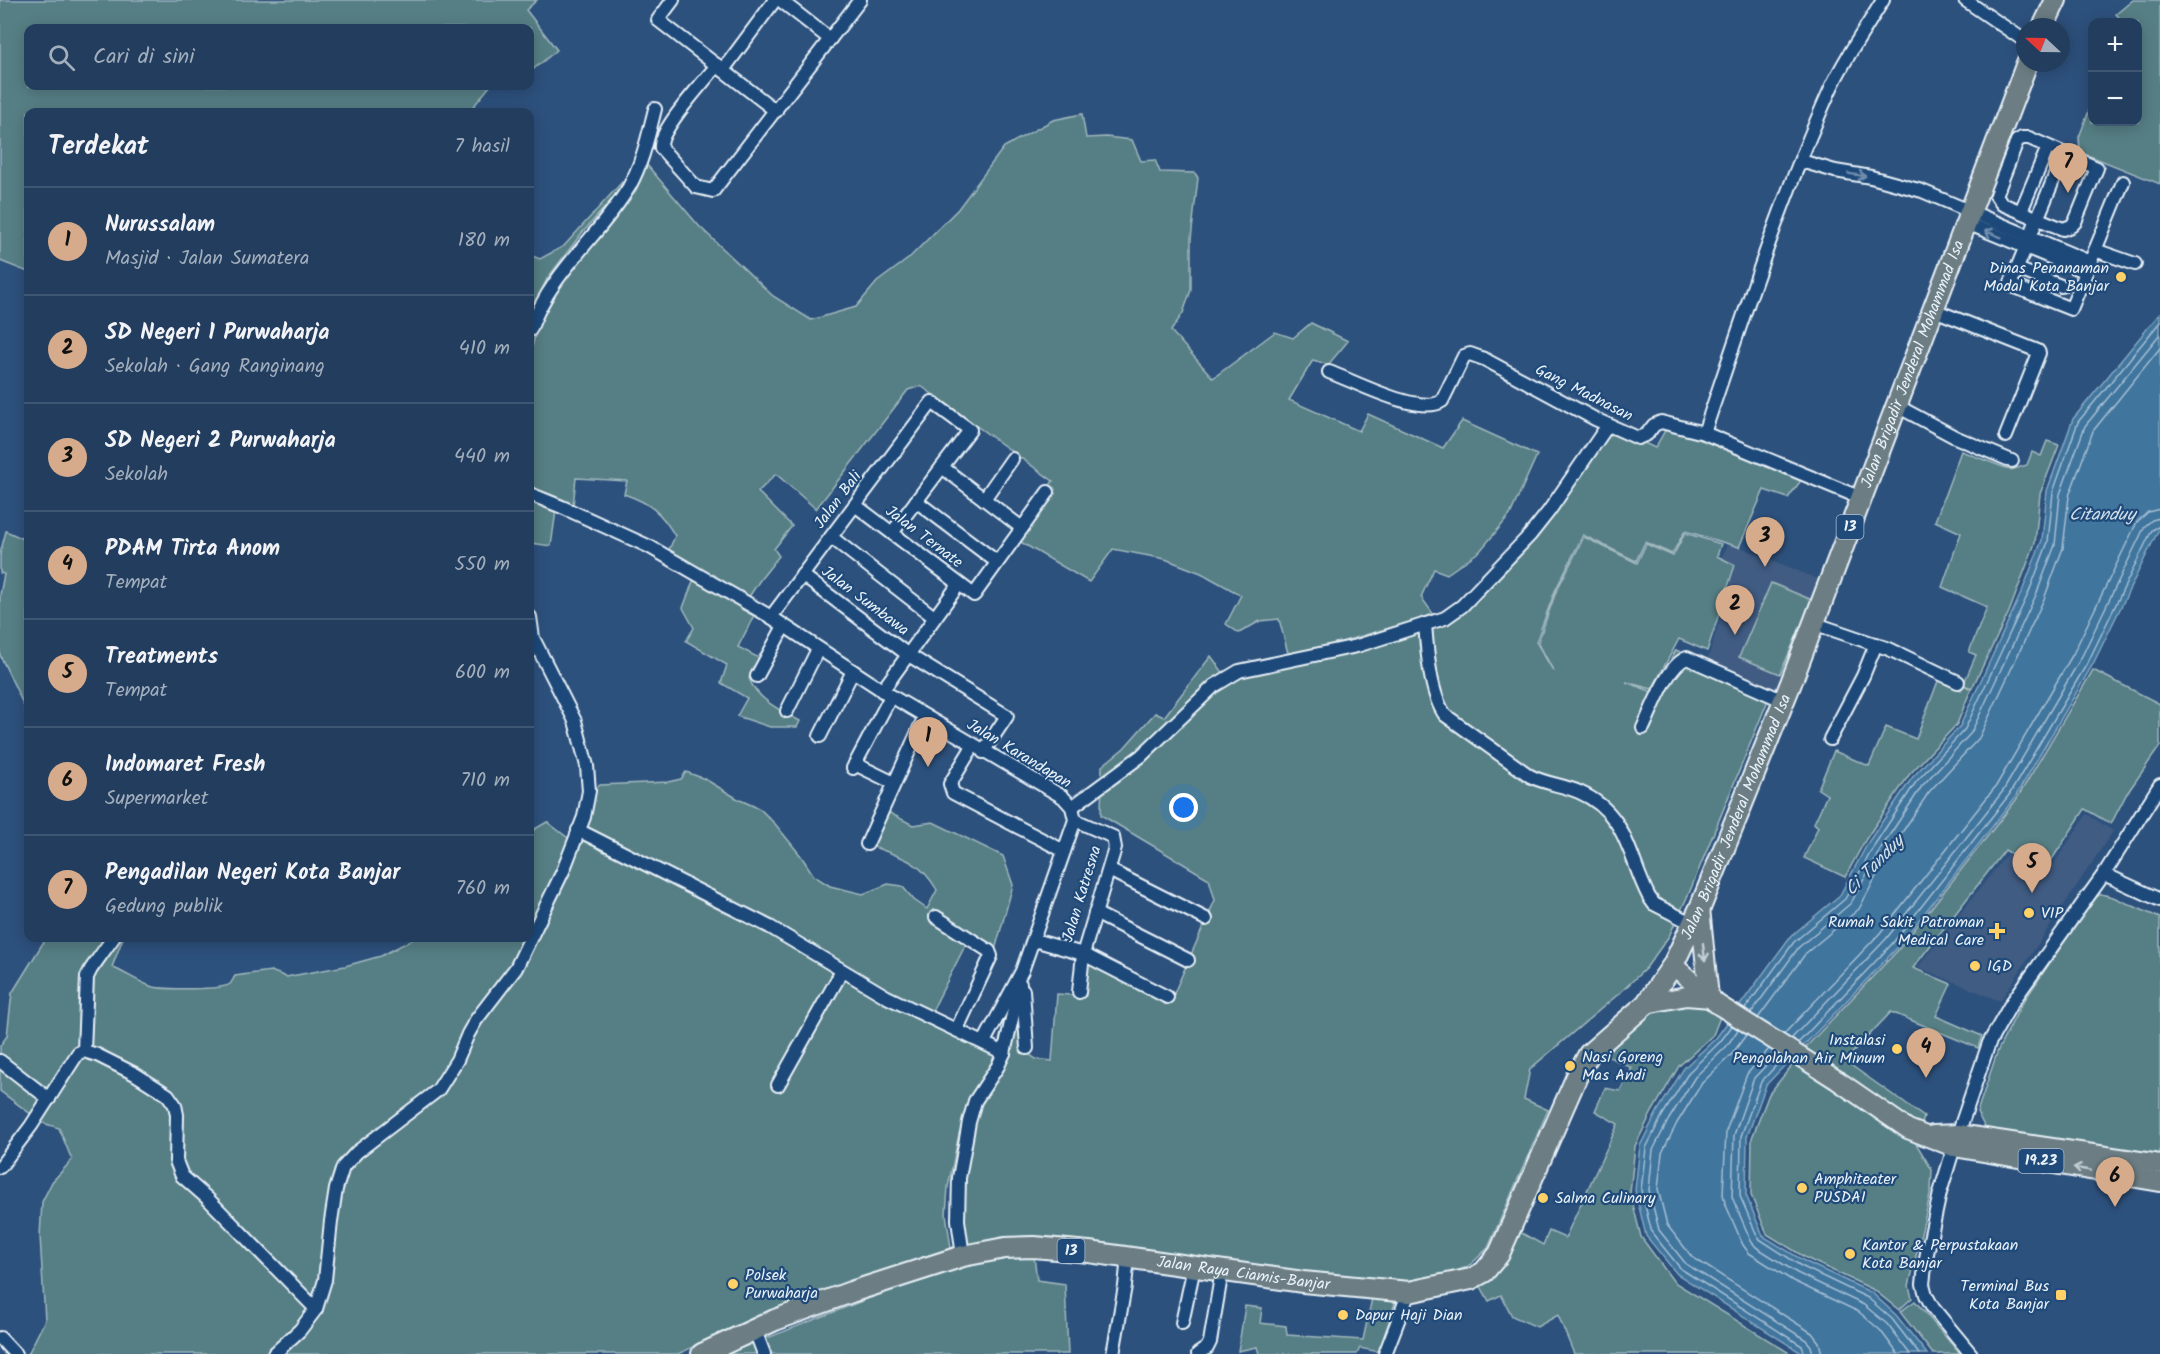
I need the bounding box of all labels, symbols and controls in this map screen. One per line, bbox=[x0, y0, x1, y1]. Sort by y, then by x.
north arrow bbox=[2016, 18, 2070, 72]
map controls bbox=[2088, 18, 2142, 126]
button: + bbox=[2088, 18, 2142, 72]
search box bbox=[24, 24, 534, 90]
text: Cari di sini bbox=[93, 40, 194, 75]
icon: search bbox=[45, 41, 78, 74]
button: − bbox=[2088, 72, 2142, 126]
text: Terdekat bbox=[48, 126, 149, 168]
text: 7 hasil bbox=[454, 131, 510, 163]
pin: 7 bbox=[2048, 144, 2088, 193]
one-way arrow bbox=[1847, 170, 1867, 181]
text: Nurussalam bbox=[105, 208, 215, 243]
text: 1 bbox=[64, 225, 71, 257]
text: 180 m bbox=[458, 225, 510, 257]
one-way arrow bbox=[1984, 228, 2003, 239]
street label: Jalan Brigadir Jenderal Mohammad Isa bbox=[1854, 236, 1971, 492]
text: Masjid · Jalan Sumatera bbox=[105, 243, 309, 275]
place label: Dinas Penanaman Modal Kota Banjar bbox=[1983, 256, 2111, 299]
marker: Dinas Penanaman Modal Kota Banjar bbox=[2114, 270, 2128, 284]
text: SD Negeri 1 Purwaharja bbox=[105, 316, 330, 351]
text: 2 bbox=[62, 333, 73, 365]
text: 410 m bbox=[459, 333, 510, 365]
text: Sekolah · Gang Ranginang bbox=[105, 351, 325, 383]
street label: Gang Madnasan bbox=[1531, 358, 1637, 428]
text: SD Negeri 2 Purwaharja bbox=[105, 424, 336, 459]
text: 3 bbox=[62, 441, 73, 473]
text: 440 m bbox=[454, 441, 510, 473]
text: Sekolah bbox=[105, 459, 168, 491]
street label: Jalan Bali bbox=[808, 465, 869, 534]
street label: Jalan Ternate bbox=[880, 499, 968, 575]
water label: Citanduy bbox=[2069, 501, 2138, 530]
road number: 13 bbox=[1836, 515, 1864, 539]
pin: 3 bbox=[1746, 518, 1784, 567]
text: PDAM Tirta Anom bbox=[105, 532, 280, 567]
text: 4 bbox=[62, 549, 73, 581]
text: 550 m bbox=[455, 549, 510, 581]
street label: Jalan Sumbawa bbox=[816, 560, 914, 642]
text: Tempat bbox=[105, 567, 167, 599]
pin: 2 bbox=[1716, 586, 1754, 635]
text: Treatments bbox=[105, 640, 218, 675]
text: 5 bbox=[62, 657, 73, 689]
text: 600 m bbox=[455, 657, 510, 689]
text: Tempat bbox=[105, 675, 167, 707]
street label: Jalan Brigadir Jenderal Mohammad Isa bbox=[1674, 690, 1798, 944]
street label: Jalan Karandapan bbox=[962, 713, 1076, 795]
pin: 1 bbox=[908, 718, 948, 767]
text: Indomaret Fresh bbox=[105, 748, 266, 783]
text: 6 bbox=[62, 765, 73, 797]
text: 710 m bbox=[461, 765, 510, 797]
text: Supermarket bbox=[105, 783, 208, 815]
your location bbox=[1169, 793, 1198, 822]
water label: Ci Tanduy bbox=[1838, 827, 1914, 903]
street label: Jalan Katresna bbox=[1055, 843, 1109, 945]
pin: 5 bbox=[2012, 844, 2052, 893]
text: Pengadilan Negeri Kota Banjar bbox=[105, 856, 400, 891]
text: 7 bbox=[63, 873, 72, 905]
text: 760 m bbox=[456, 873, 510, 905]
text: Gedung publik bbox=[105, 891, 223, 923]
place label: VIP bbox=[2041, 901, 2063, 926]
marker: VIP bbox=[2022, 906, 2036, 920]
place label: Rumah Sakit Patroman Medical Care bbox=[1828, 910, 1984, 953]
marker: Rumah Sakit Patroman Medical Care bbox=[1988, 922, 2006, 940]
one-way arrow bbox=[1699, 942, 1710, 962]
place label: IGD bbox=[1987, 954, 2012, 979]
marker: IGD bbox=[1968, 959, 1982, 973]
place label: Instalasi Pengolahan Air Minum bbox=[1733, 1028, 1886, 1071]
pin: 4 bbox=[1906, 1028, 1946, 1078]
marker: Instalasi Pengolahan Air Minum bbox=[1890, 1042, 1904, 1056]
place label: Nasi Goreng Mas Andi bbox=[1582, 1045, 1663, 1088]
marker: Nasi Goreng Mas Andi bbox=[1563, 1059, 1577, 1073]
road number: 19.23 bbox=[2018, 1149, 2064, 1173]
pin: 6 bbox=[2096, 1158, 2134, 1207]
one-way arrow bbox=[2072, 1163, 2092, 1174]
place label: Amphiteater PUSDAI bbox=[1814, 1167, 1898, 1210]
marker: Amphiteater PUSDAI bbox=[1795, 1181, 1809, 1195]
place label: Salma Culinary bbox=[1555, 1186, 1656, 1211]
marker: Salma Culinary bbox=[1536, 1191, 1550, 1205]
place label: Kantor & Perpustakaan Kota Banjar bbox=[1862, 1233, 2018, 1276]
road number: 13 bbox=[1058, 1239, 1084, 1263]
marker: Kantor & Perpustakaan Kota Banjar bbox=[1843, 1247, 1857, 1261]
street label: Jalan Raya Ciamis-Banjar bbox=[1155, 1249, 1333, 1297]
place label: Polsek Purwaharja bbox=[745, 1263, 818, 1306]
place label: Terminal Bus Kota Banjar bbox=[1960, 1274, 2051, 1317]
marker: Polsek Purwaharja bbox=[726, 1277, 740, 1291]
marker: Terminal Bus Kota Banjar bbox=[2054, 1288, 2068, 1302]
place label: Dapur Haji Dian bbox=[1355, 1303, 1463, 1328]
marker: Dapur Haji Dian bbox=[1336, 1308, 1350, 1322]

